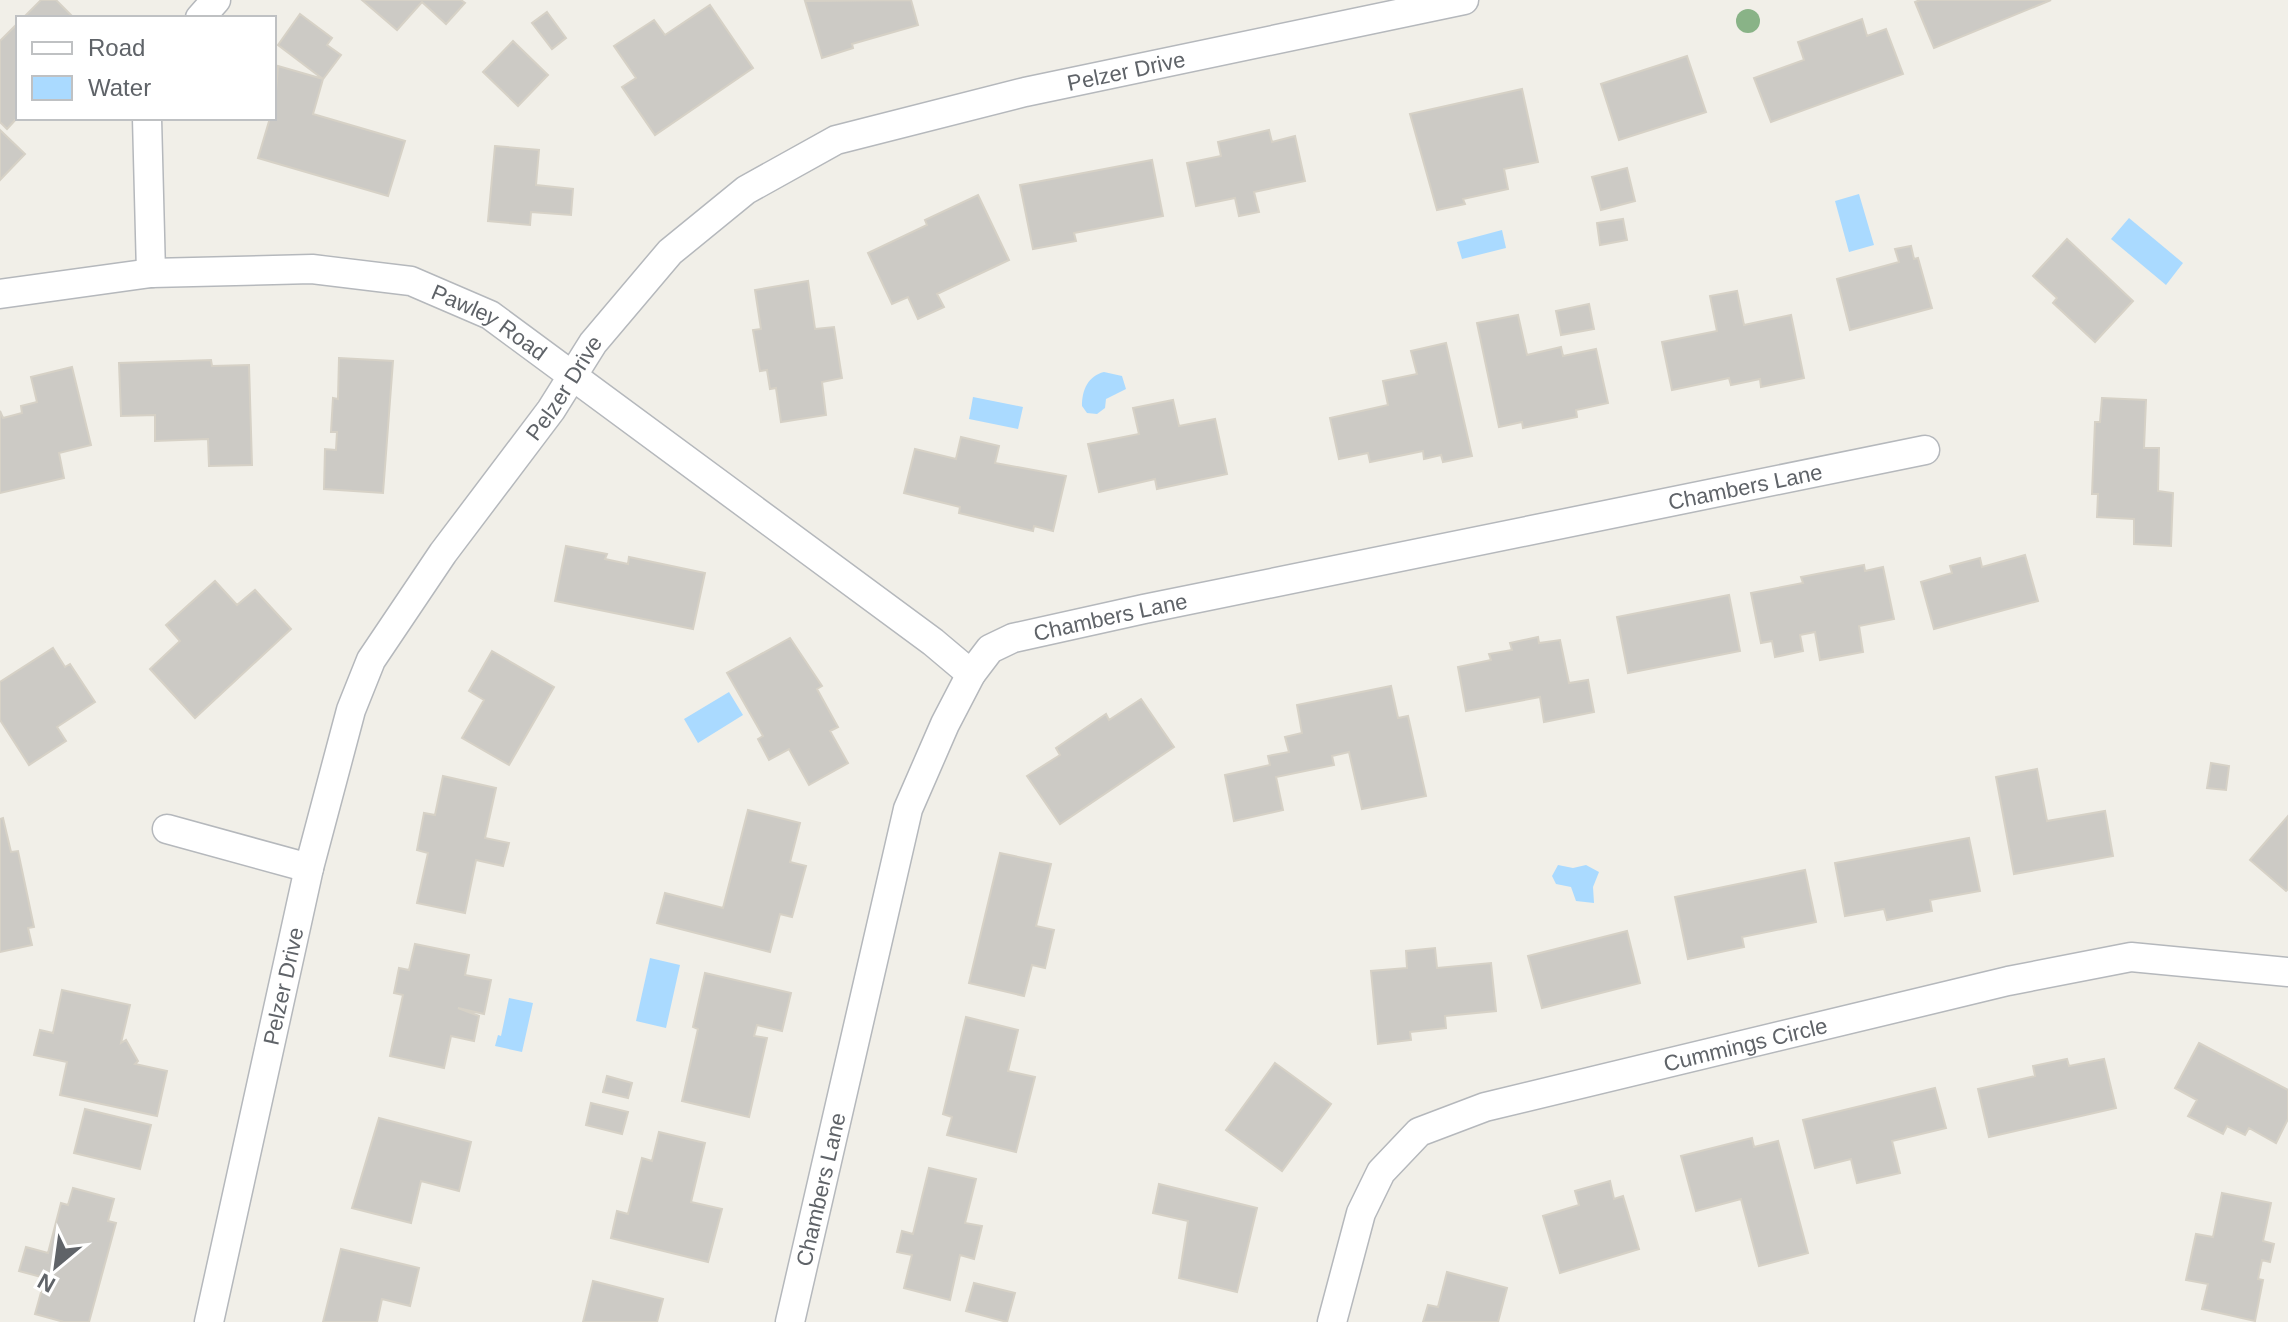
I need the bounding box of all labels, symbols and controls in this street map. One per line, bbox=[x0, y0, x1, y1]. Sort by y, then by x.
legend bbox=[16, 16, 276, 120]
text: Road bbox=[88, 34, 145, 61]
street label: Pelzer Drive bbox=[1065, 47, 1187, 96]
text: Water bbox=[88, 74, 151, 101]
street label: Pawley Road bbox=[428, 279, 552, 366]
street label: Pelzer Drive bbox=[521, 330, 607, 445]
street label: Chambers Lane bbox=[1666, 459, 1825, 515]
street label: Chambers Lane bbox=[1031, 589, 1190, 646]
street label: Pelzer Drive bbox=[258, 925, 309, 1047]
street label: Cummings Circle bbox=[1661, 1013, 1830, 1077]
street label: Chambers Lane bbox=[791, 1110, 851, 1269]
north arrow bbox=[16, 1226, 96, 1306]
text: N bbox=[34, 1268, 60, 1298]

